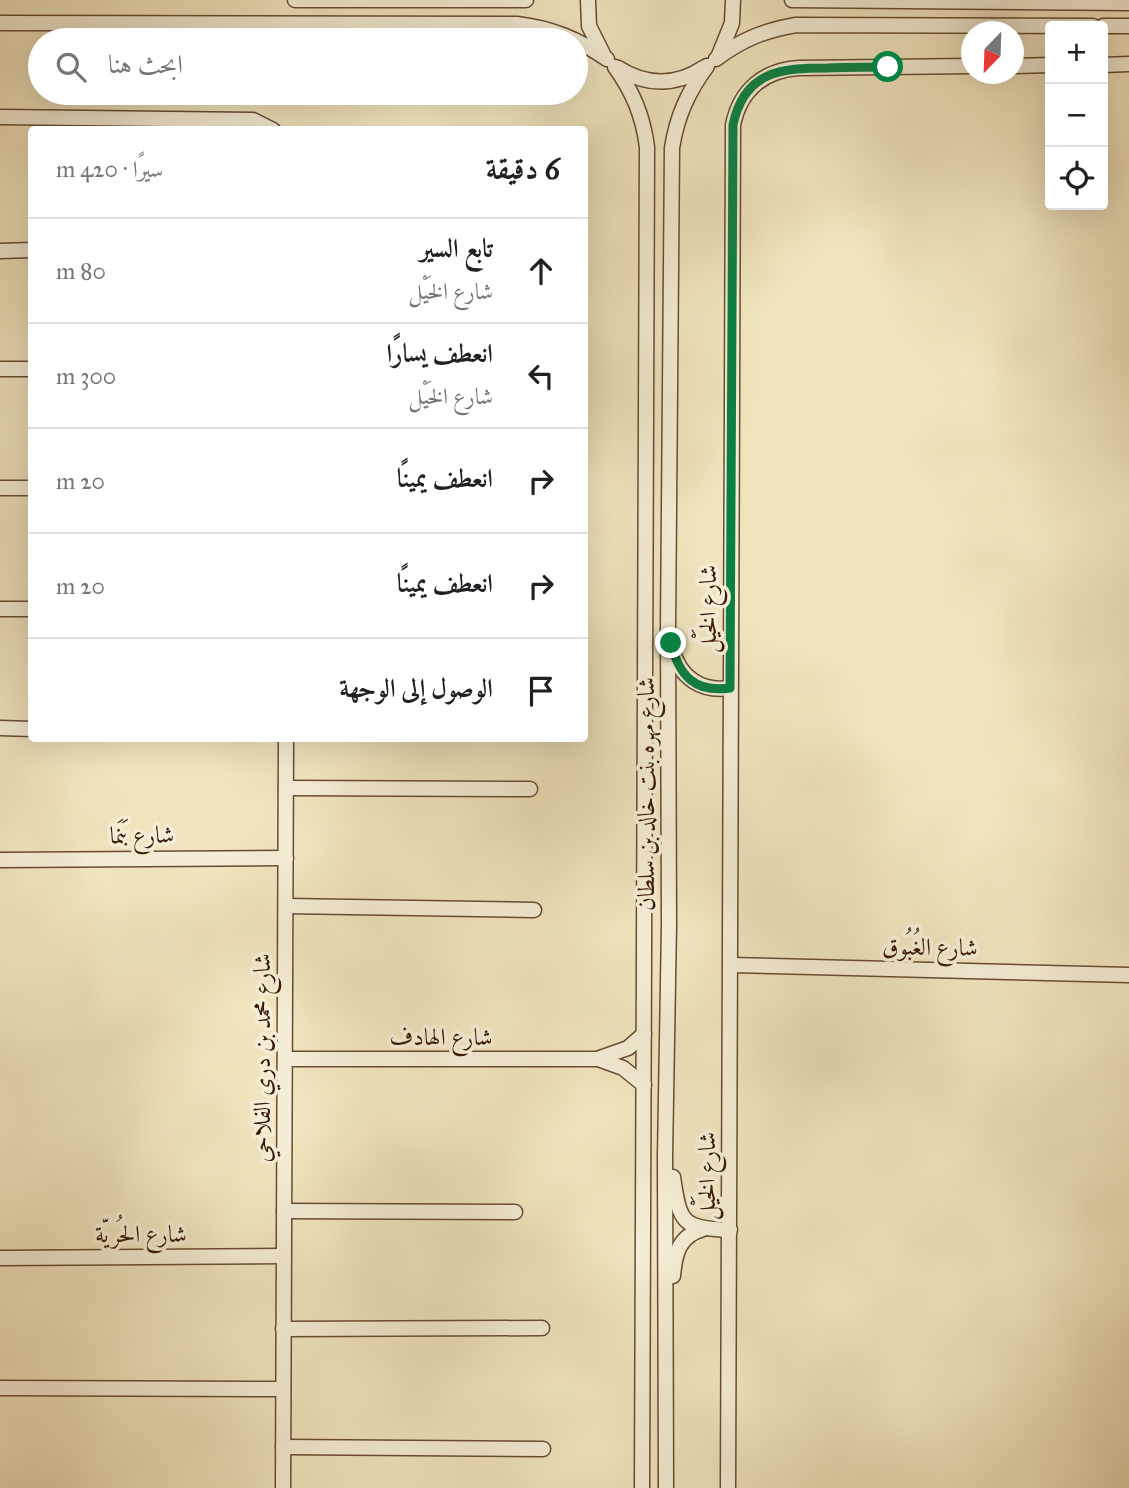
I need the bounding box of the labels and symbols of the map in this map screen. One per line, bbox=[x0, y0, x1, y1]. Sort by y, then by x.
north arrow bbox=[961, 21, 1024, 84]
route start bbox=[872, 51, 903, 82]
street label: شارع الخَيْل bbox=[690, 565, 728, 653]
route end bbox=[655, 627, 686, 658]
street label: شارع مهره بنت خالد بن سلطان bbox=[631, 677, 666, 911]
street label: شارع بَنَما bbox=[109, 817, 175, 856]
street label: شارع الغُبُوق bbox=[882, 926, 978, 968]
street label: شارع محمد بن دري الفلاحي bbox=[247, 953, 282, 1163]
street label: شارع الهادف bbox=[389, 1022, 493, 1057]
street label: شارع الخَيْل bbox=[689, 1132, 727, 1220]
street label: شارع الحُريّة bbox=[95, 1214, 187, 1254]

